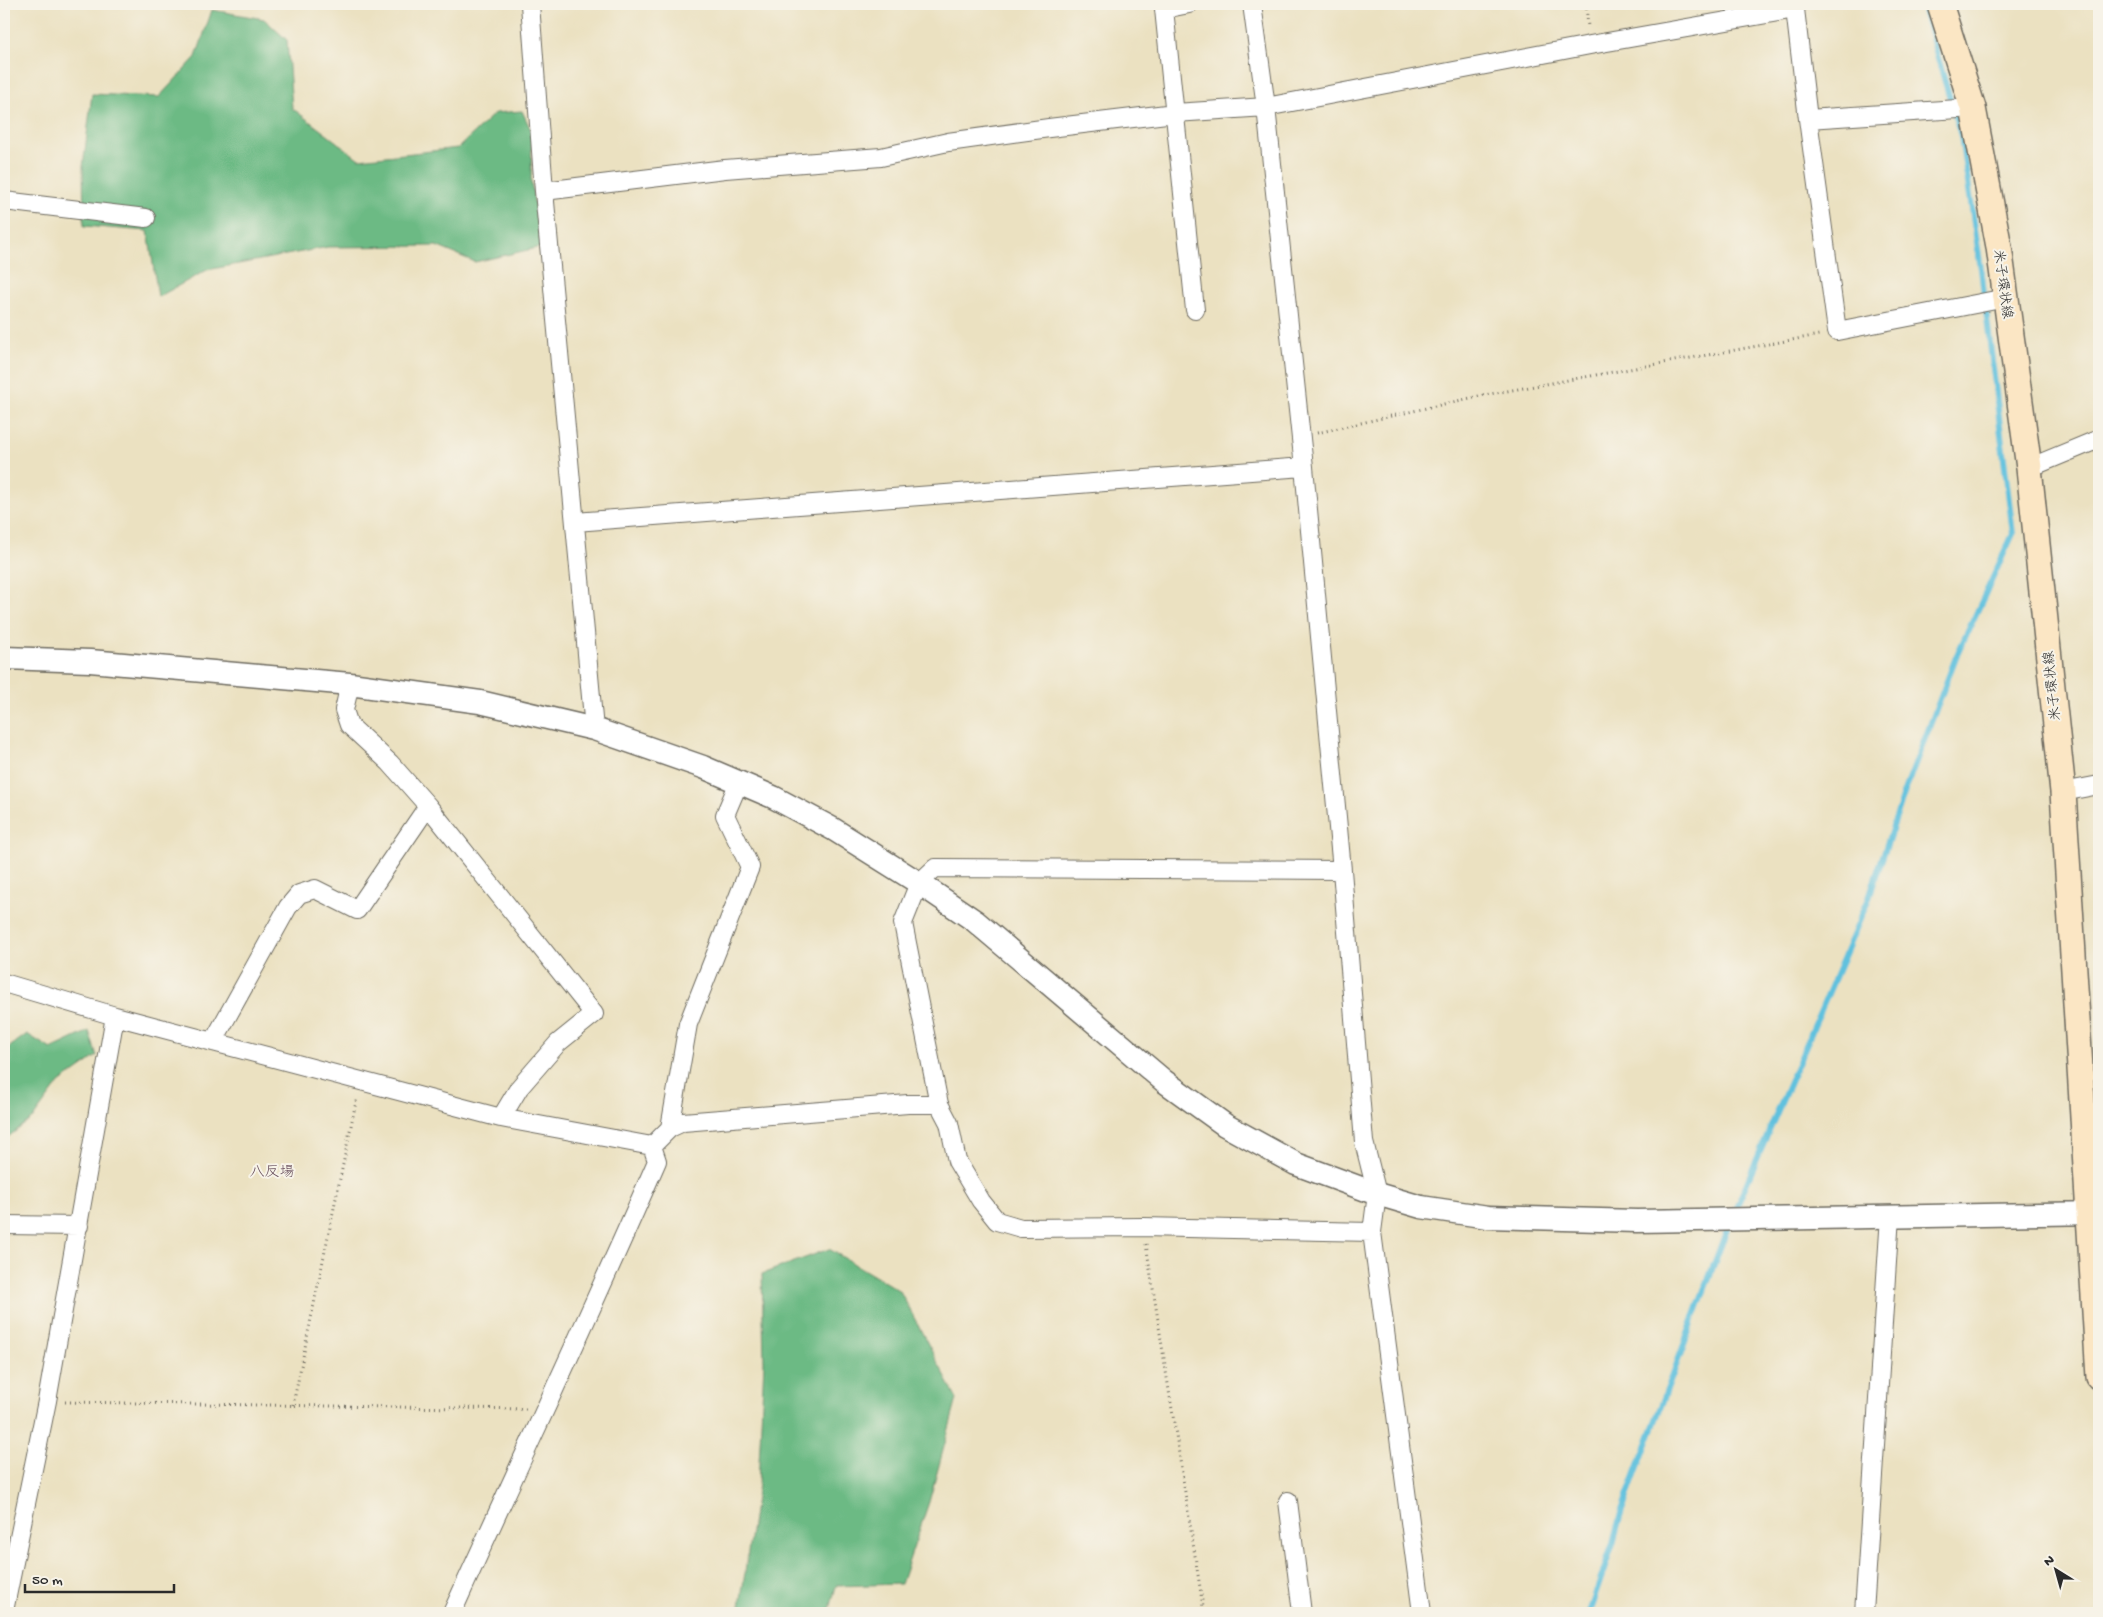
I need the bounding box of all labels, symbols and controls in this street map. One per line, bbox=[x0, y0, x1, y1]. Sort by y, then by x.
street label: 米子環状線 bbox=[1988, 249, 2015, 320]
street label: 米子環状線 bbox=[2041, 650, 2066, 721]
district label: 八反場 bbox=[249, 1164, 295, 1182]
north arrow bbox=[2030, 1544, 2080, 1594]
text: N bbox=[2041, 1552, 2058, 1571]
scale bar bbox=[25, 1562, 174, 1594]
text: 50 m bbox=[32, 1572, 63, 1590]

